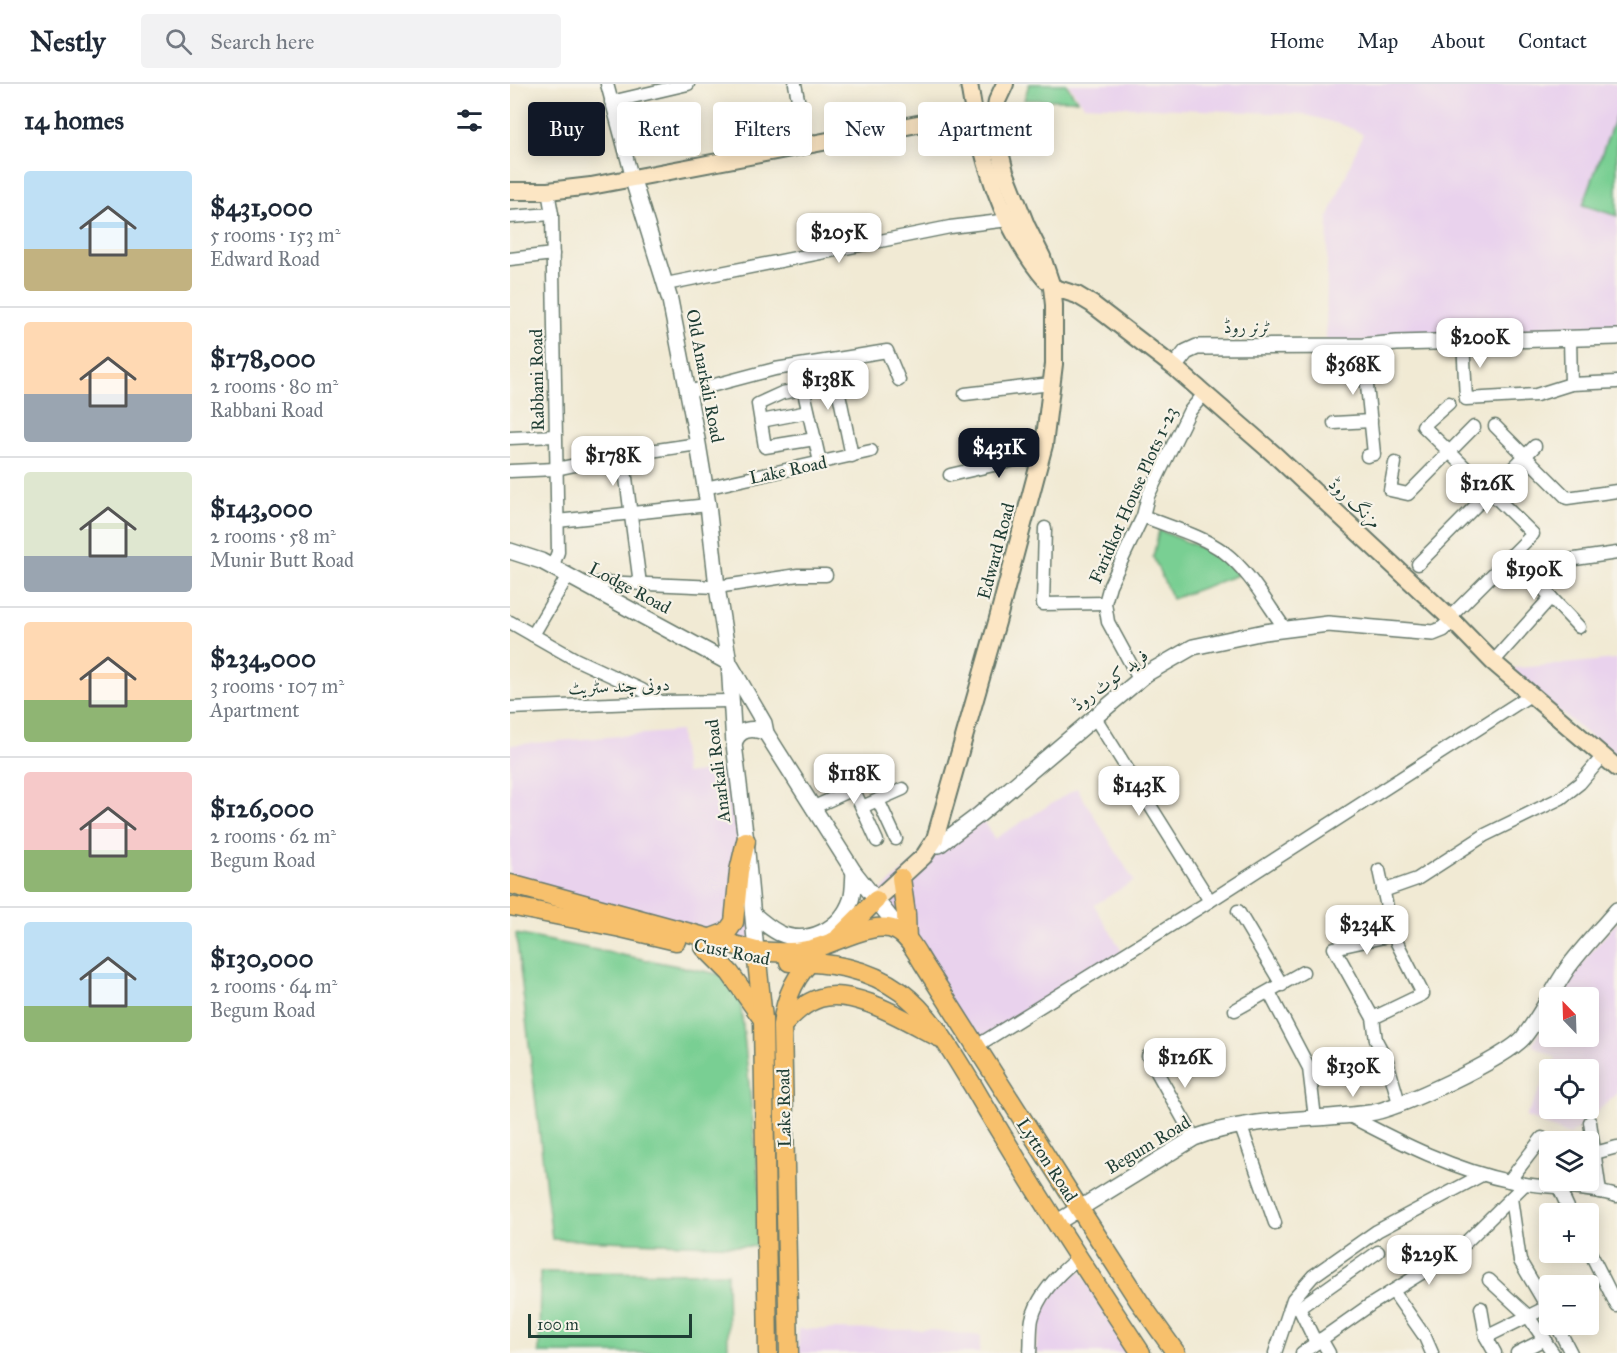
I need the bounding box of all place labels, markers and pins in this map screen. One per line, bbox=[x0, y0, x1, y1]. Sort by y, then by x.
pin: $205K bbox=[797, 213, 881, 264]
pin: $200K bbox=[1438, 318, 1522, 369]
pin: $368K bbox=[1311, 345, 1395, 396]
pin: $138K bbox=[786, 360, 870, 411]
pin: $431K bbox=[957, 428, 1041, 479]
pin: $178K bbox=[571, 436, 655, 487]
pin: $126K bbox=[1445, 464, 1529, 515]
pin: $190K bbox=[1492, 550, 1576, 601]
pin: $118K bbox=[812, 754, 896, 805]
pin: $143K bbox=[1097, 766, 1181, 817]
pin: $234K bbox=[1325, 905, 1409, 956]
pin: $126K bbox=[1143, 1038, 1227, 1089]
pin: $130K bbox=[1311, 1047, 1395, 1098]
pin: $229K bbox=[1387, 1235, 1471, 1286]

